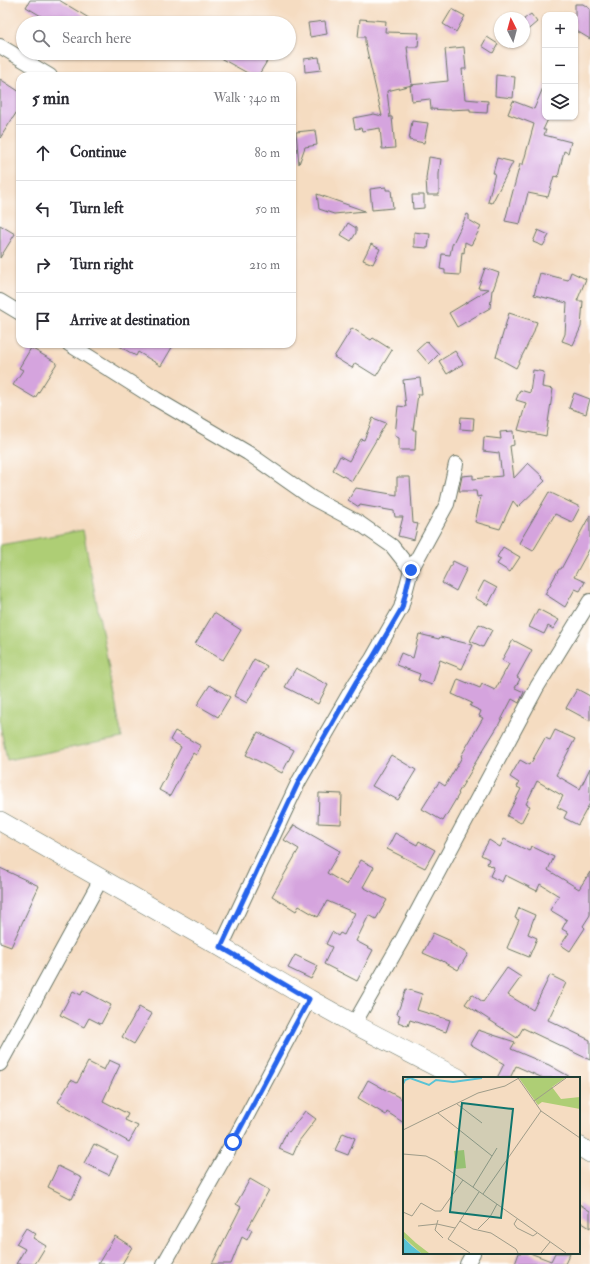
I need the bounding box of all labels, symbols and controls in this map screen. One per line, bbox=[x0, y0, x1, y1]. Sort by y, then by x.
north arrow bbox=[494, 12, 530, 48]
map controls bbox=[542, 12, 578, 120]
button: + bbox=[542, 12, 578, 48]
search box bbox=[16, 16, 296, 60]
icon: search bbox=[30, 27, 52, 49]
text: Search here bbox=[62, 29, 131, 48]
button: − bbox=[542, 48, 578, 84]
button: layers bbox=[542, 84, 578, 120]
text: 5 min bbox=[32, 88, 70, 109]
text: Walk · 340 m bbox=[214, 90, 280, 106]
icon: ahead bbox=[32, 142, 54, 164]
text: Continue bbox=[70, 143, 126, 162]
text: 80 m bbox=[254, 145, 280, 161]
icon: left bbox=[32, 198, 54, 220]
text: Turn left bbox=[70, 199, 124, 218]
text: 50 m bbox=[255, 201, 280, 217]
icon: right bbox=[32, 254, 54, 276]
text: Turn right bbox=[70, 255, 133, 274]
text: 210 m bbox=[249, 257, 280, 273]
icon: arrive bbox=[32, 310, 54, 332]
text: Arrive at destination bbox=[70, 311, 190, 330]
route end bbox=[402, 561, 420, 579]
inset map bbox=[403, 1077, 580, 1254]
route start bbox=[224, 1133, 242, 1151]

